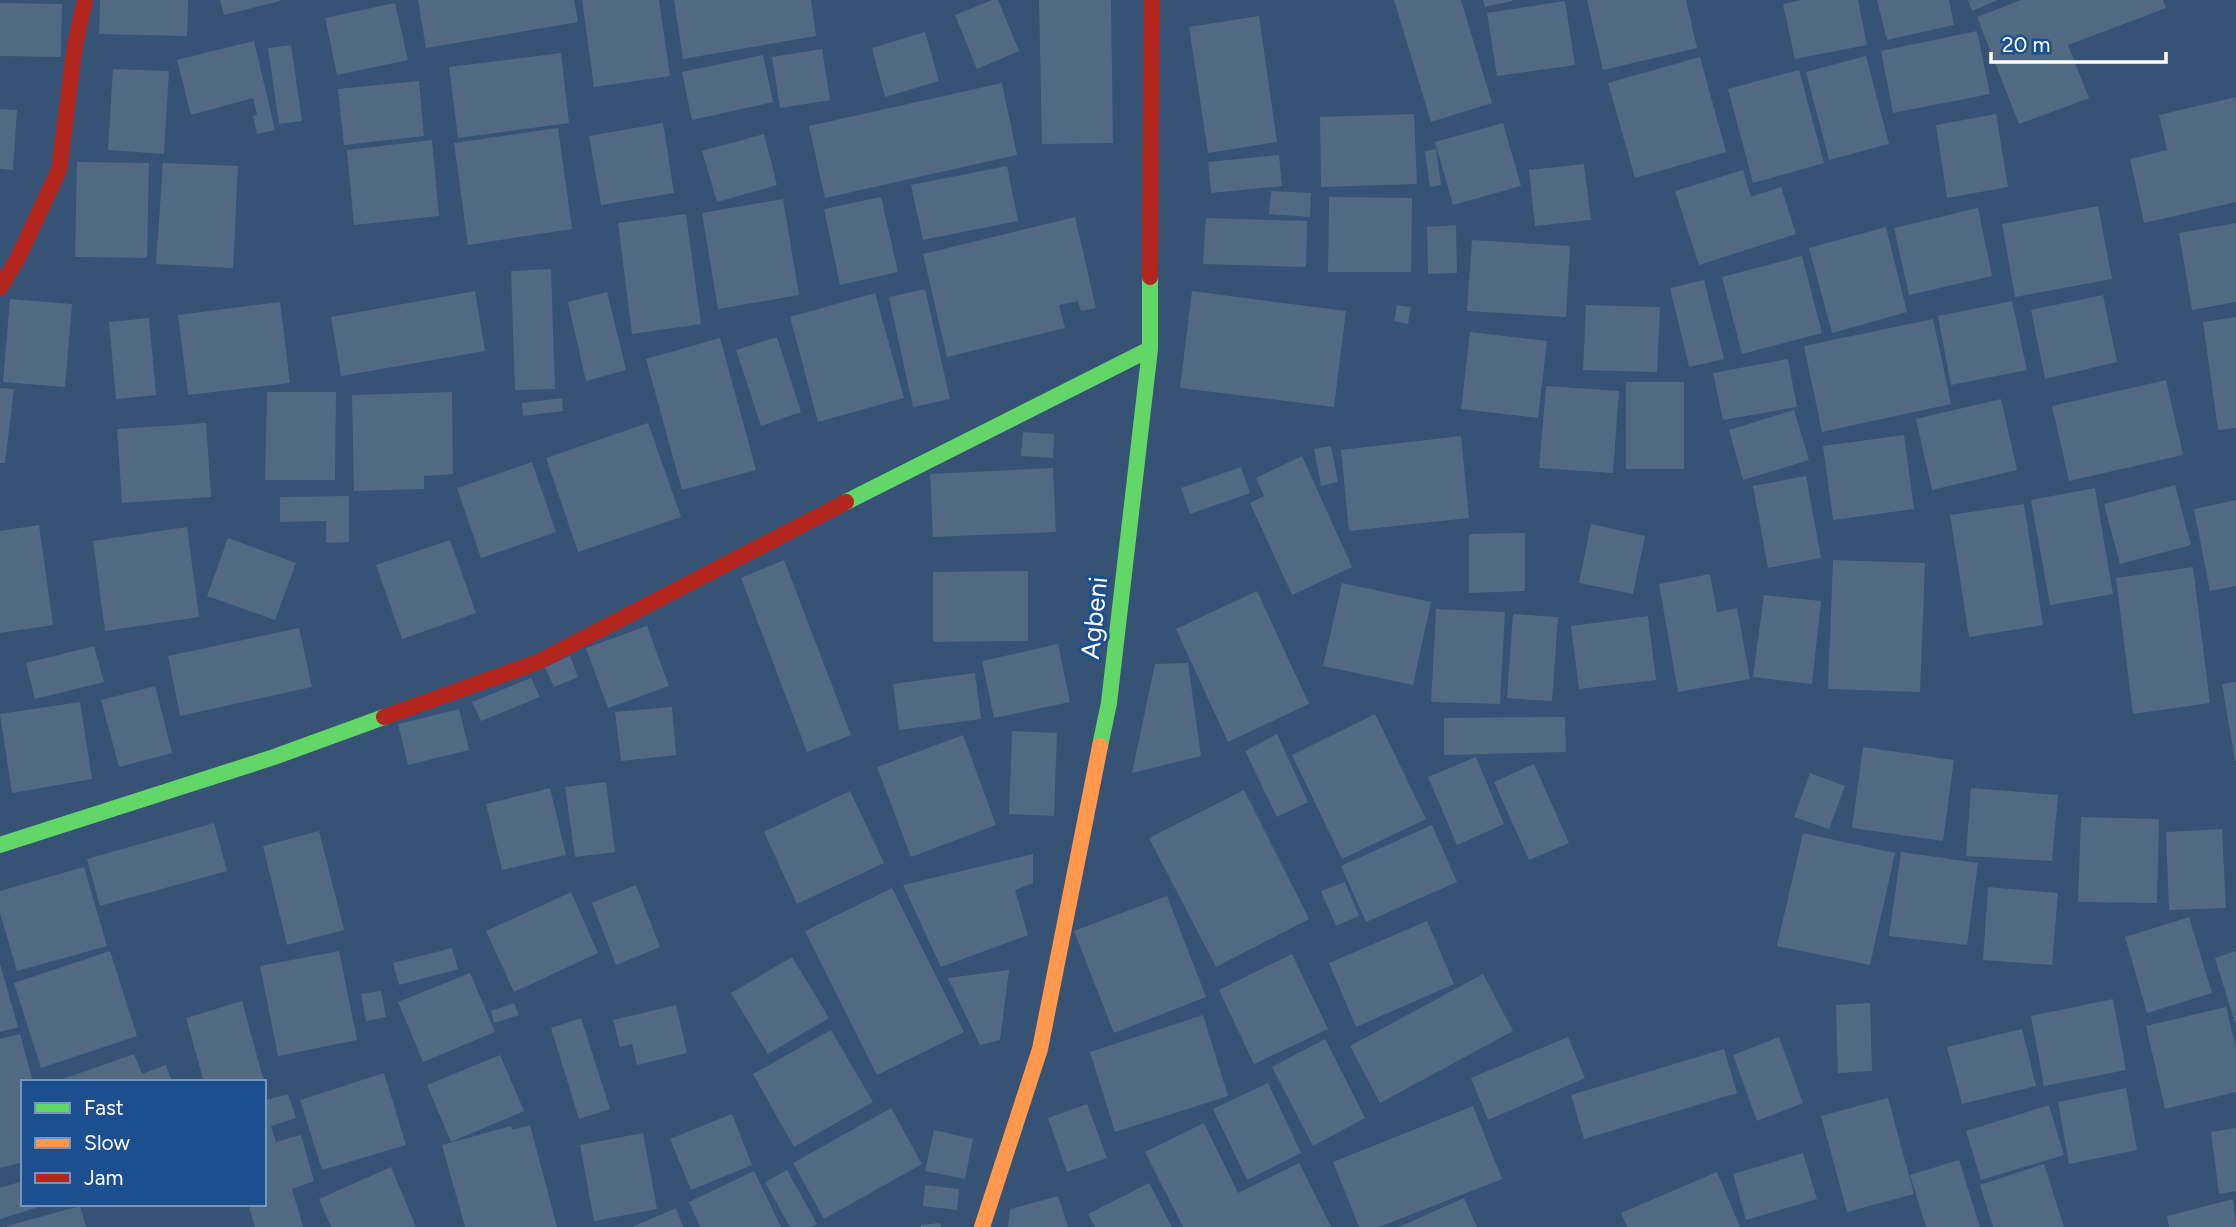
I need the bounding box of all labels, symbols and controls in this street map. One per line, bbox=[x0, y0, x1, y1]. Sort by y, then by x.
scale bar bbox=[1991, 21, 2166, 65]
text: 20 m bbox=[2002, 32, 2050, 57]
street label: Agbeni bbox=[1074, 575, 1114, 661]
legend bbox=[21, 1080, 266, 1206]
text: Fast bbox=[84, 1095, 124, 1120]
text: Slow bbox=[84, 1130, 130, 1155]
text: Jam bbox=[84, 1165, 123, 1190]

